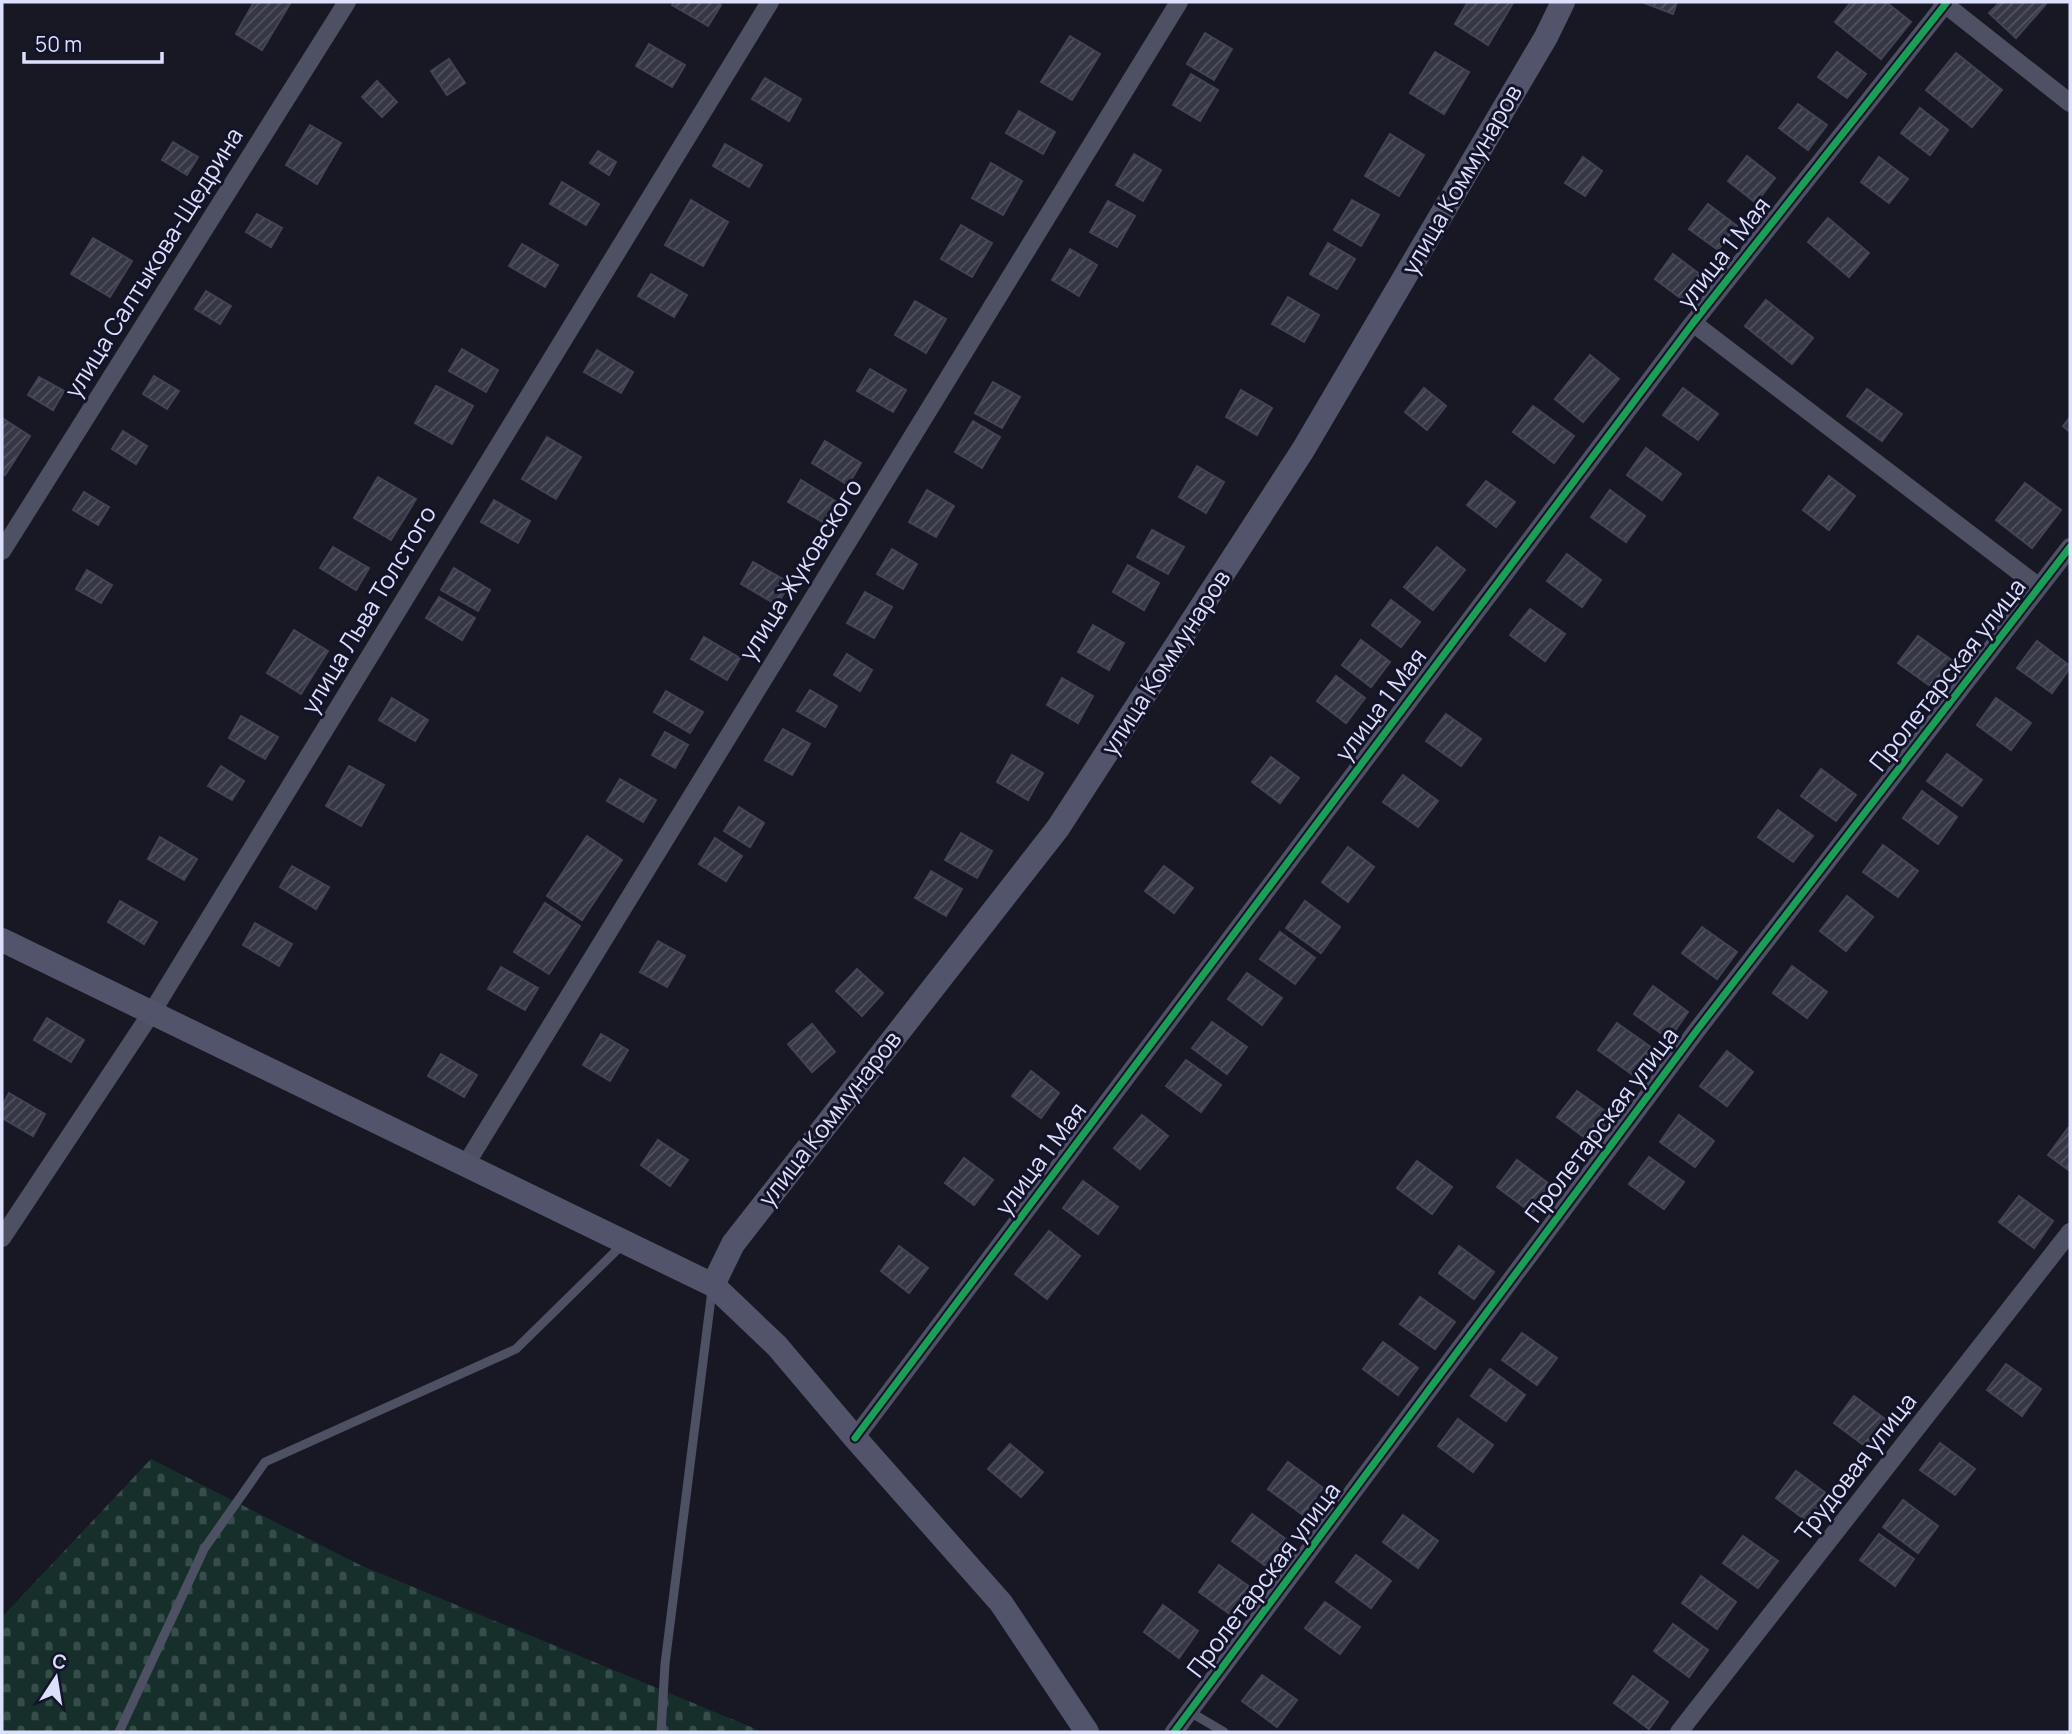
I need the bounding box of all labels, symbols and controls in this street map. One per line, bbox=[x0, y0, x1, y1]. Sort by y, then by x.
scale bar bbox=[24, 21, 163, 65]
text: 50 m bbox=[35, 30, 82, 58]
street label: улица Коммунаров bbox=[1393, 78, 1529, 280]
street label: улица Салтыкова-Щедрина bbox=[56, 121, 250, 404]
street label: улица 1 Мая bbox=[1669, 189, 1777, 315]
street label: улица Жуковского bbox=[730, 472, 869, 666]
street label: улица Льва Толстого bbox=[292, 499, 443, 719]
street label: улица Коммунаров bbox=[1092, 563, 1237, 761]
street label: Пролетарская улица bbox=[1861, 571, 2033, 777]
street label: улица 1 Мая bbox=[1326, 641, 1433, 767]
street label: Пролетарская улица bbox=[1517, 1020, 1685, 1228]
street label: улица Коммунаров bbox=[750, 1023, 908, 1213]
street label: улица 1 Мая bbox=[986, 1095, 1093, 1221]
street label: Трудовая улица bbox=[1787, 1385, 1923, 1547]
street label: Пролетарская улица bbox=[1179, 1475, 1347, 1683]
north arrow bbox=[21, 1643, 91, 1713]
text: С bbox=[50, 1647, 69, 1676]

